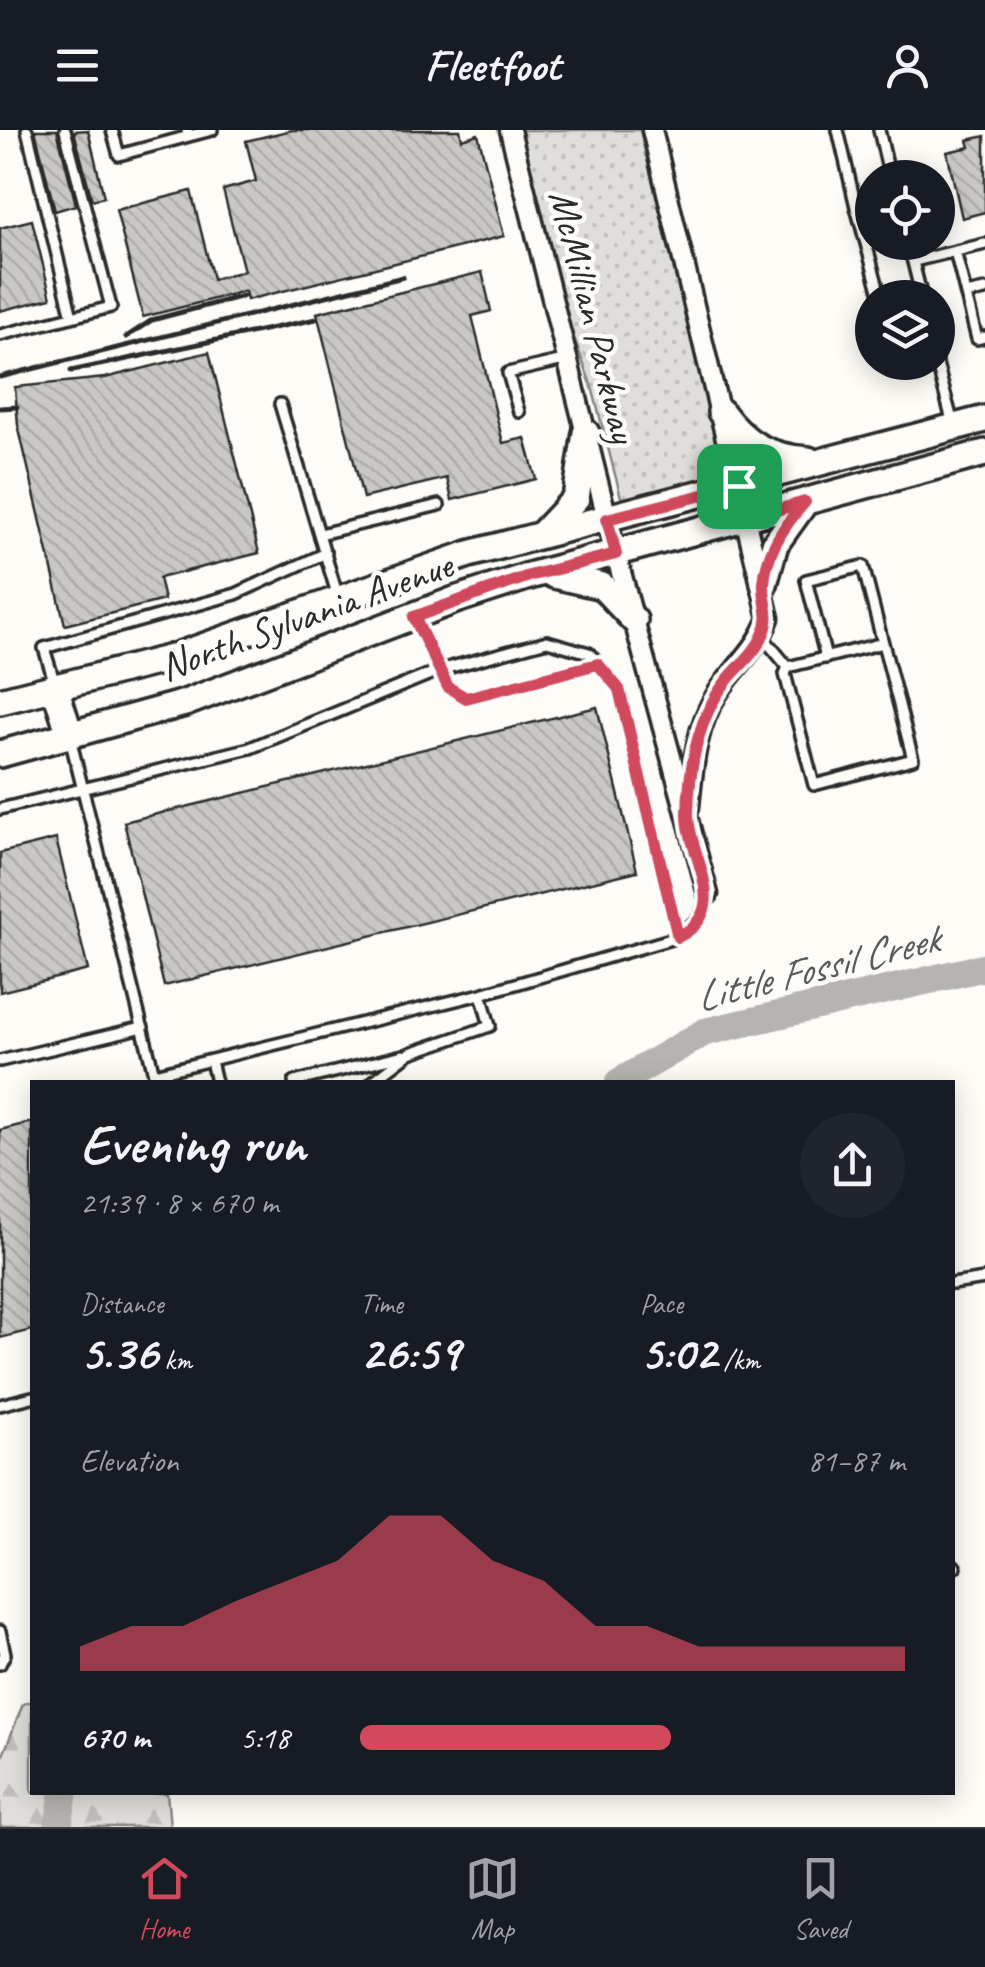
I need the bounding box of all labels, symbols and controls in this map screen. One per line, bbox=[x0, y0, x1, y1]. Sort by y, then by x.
text: Fleetfoot bbox=[425, 37, 560, 94]
icon: menu bbox=[50, 38, 105, 93]
icon: person bbox=[880, 38, 935, 93]
map controls bbox=[855, 160, 955, 380]
button: locate bbox=[855, 160, 955, 260]
street label: McMillian Parkway bbox=[538, 185, 649, 450]
button: layers bbox=[855, 280, 955, 380]
pin bbox=[697, 444, 782, 529]
icon: arrive bbox=[712, 459, 767, 514]
street label: North Sylvania Avenue bbox=[153, 539, 462, 692]
water label: Little Fossil Creek bbox=[690, 911, 951, 1024]
text: Evening run bbox=[80, 1109, 305, 1179]
button: share bbox=[800, 1113, 905, 1218]
text: 21:39 · 8 × 670 m bbox=[80, 1182, 278, 1223]
text: Distance bbox=[80, 1286, 164, 1321]
text: Time bbox=[360, 1286, 403, 1321]
text: Pace bbox=[640, 1286, 683, 1321]
text: 5.36 bbox=[80, 1321, 158, 1384]
text: 26:59 bbox=[360, 1321, 460, 1384]
text: 5:02 bbox=[640, 1321, 717, 1384]
text: km bbox=[158, 1342, 192, 1377]
text: /km bbox=[717, 1342, 760, 1377]
text: Elevation bbox=[80, 1440, 178, 1481]
text: 81–87 m bbox=[807, 1440, 905, 1481]
text: 670 m bbox=[80, 1717, 150, 1758]
text: 5:18 bbox=[240, 1717, 290, 1758]
tab: Home bbox=[137, 1851, 192, 1946]
tab: Map bbox=[465, 1851, 520, 1946]
tab: Saved bbox=[793, 1851, 848, 1946]

